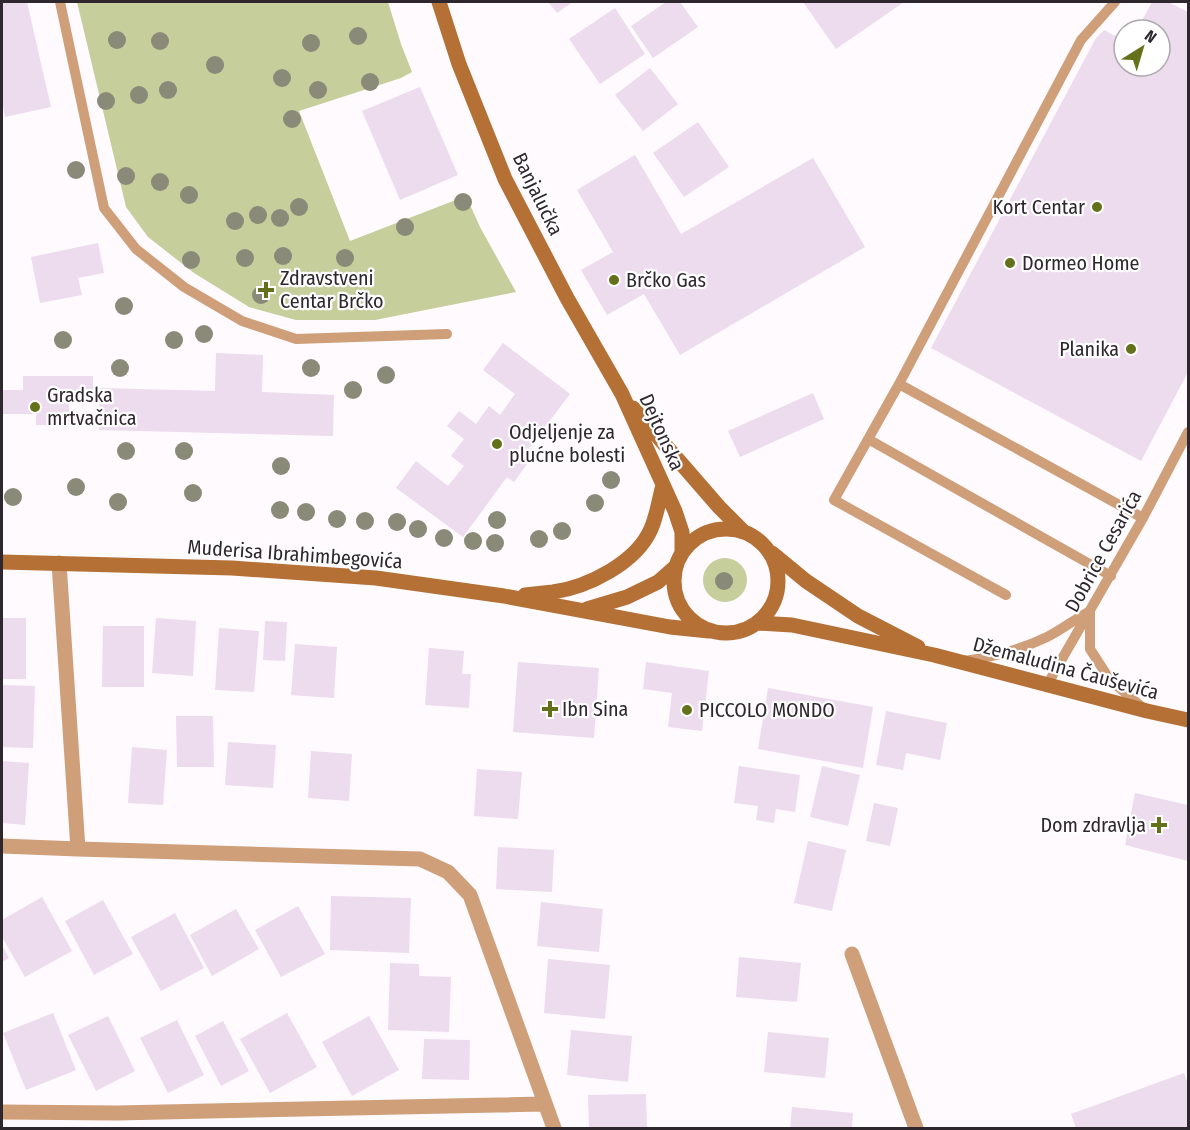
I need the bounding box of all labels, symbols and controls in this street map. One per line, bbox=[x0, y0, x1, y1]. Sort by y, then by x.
north arrow bbox=[1112, 18, 1172, 78]
text: N bbox=[1141, 26, 1160, 47]
street label: Banjalučka bbox=[508, 149, 568, 239]
place label: Kort Centar bbox=[993, 195, 1085, 219]
marker: Kort Centar bbox=[1090, 200, 1104, 214]
place label: Dormeo Home bbox=[1022, 251, 1140, 275]
marker: Dormeo Home bbox=[1003, 256, 1017, 270]
place label: Zdravstveni Centar Brčko bbox=[280, 266, 384, 313]
place label: Brčko Gas bbox=[626, 268, 706, 292]
marker: Brčko Gas bbox=[607, 273, 621, 287]
marker: Zdravstveni Centar Brčko bbox=[257, 281, 275, 299]
place label: Planika bbox=[1059, 337, 1119, 361]
marker: Planika bbox=[1124, 342, 1138, 356]
place label: Gradska mrtvačnica bbox=[47, 383, 137, 430]
street label: Dejtonska bbox=[635, 390, 689, 474]
marker: Gradska mrtvačnica bbox=[28, 400, 42, 414]
place label: Odjeljenje za plućne bolesti bbox=[509, 420, 625, 467]
marker: Odjeljenje za plućne bolesti bbox=[490, 437, 504, 451]
street label: Dobrice Cesarića bbox=[1060, 486, 1146, 616]
street label: Muderisa Ibrahimbegovića bbox=[187, 535, 403, 573]
street label: Džemaludina Čauševića bbox=[971, 632, 1161, 704]
place label: Ibn Sina bbox=[562, 697, 628, 721]
place label: PICCOLO MONDO bbox=[699, 698, 835, 722]
marker: Ibn Sina bbox=[543, 702, 557, 716]
marker: PICCOLO MONDO bbox=[680, 703, 694, 717]
place label: Dom zdravlja bbox=[1040, 813, 1146, 837]
marker: Dom zdravlja bbox=[1150, 816, 1168, 834]

